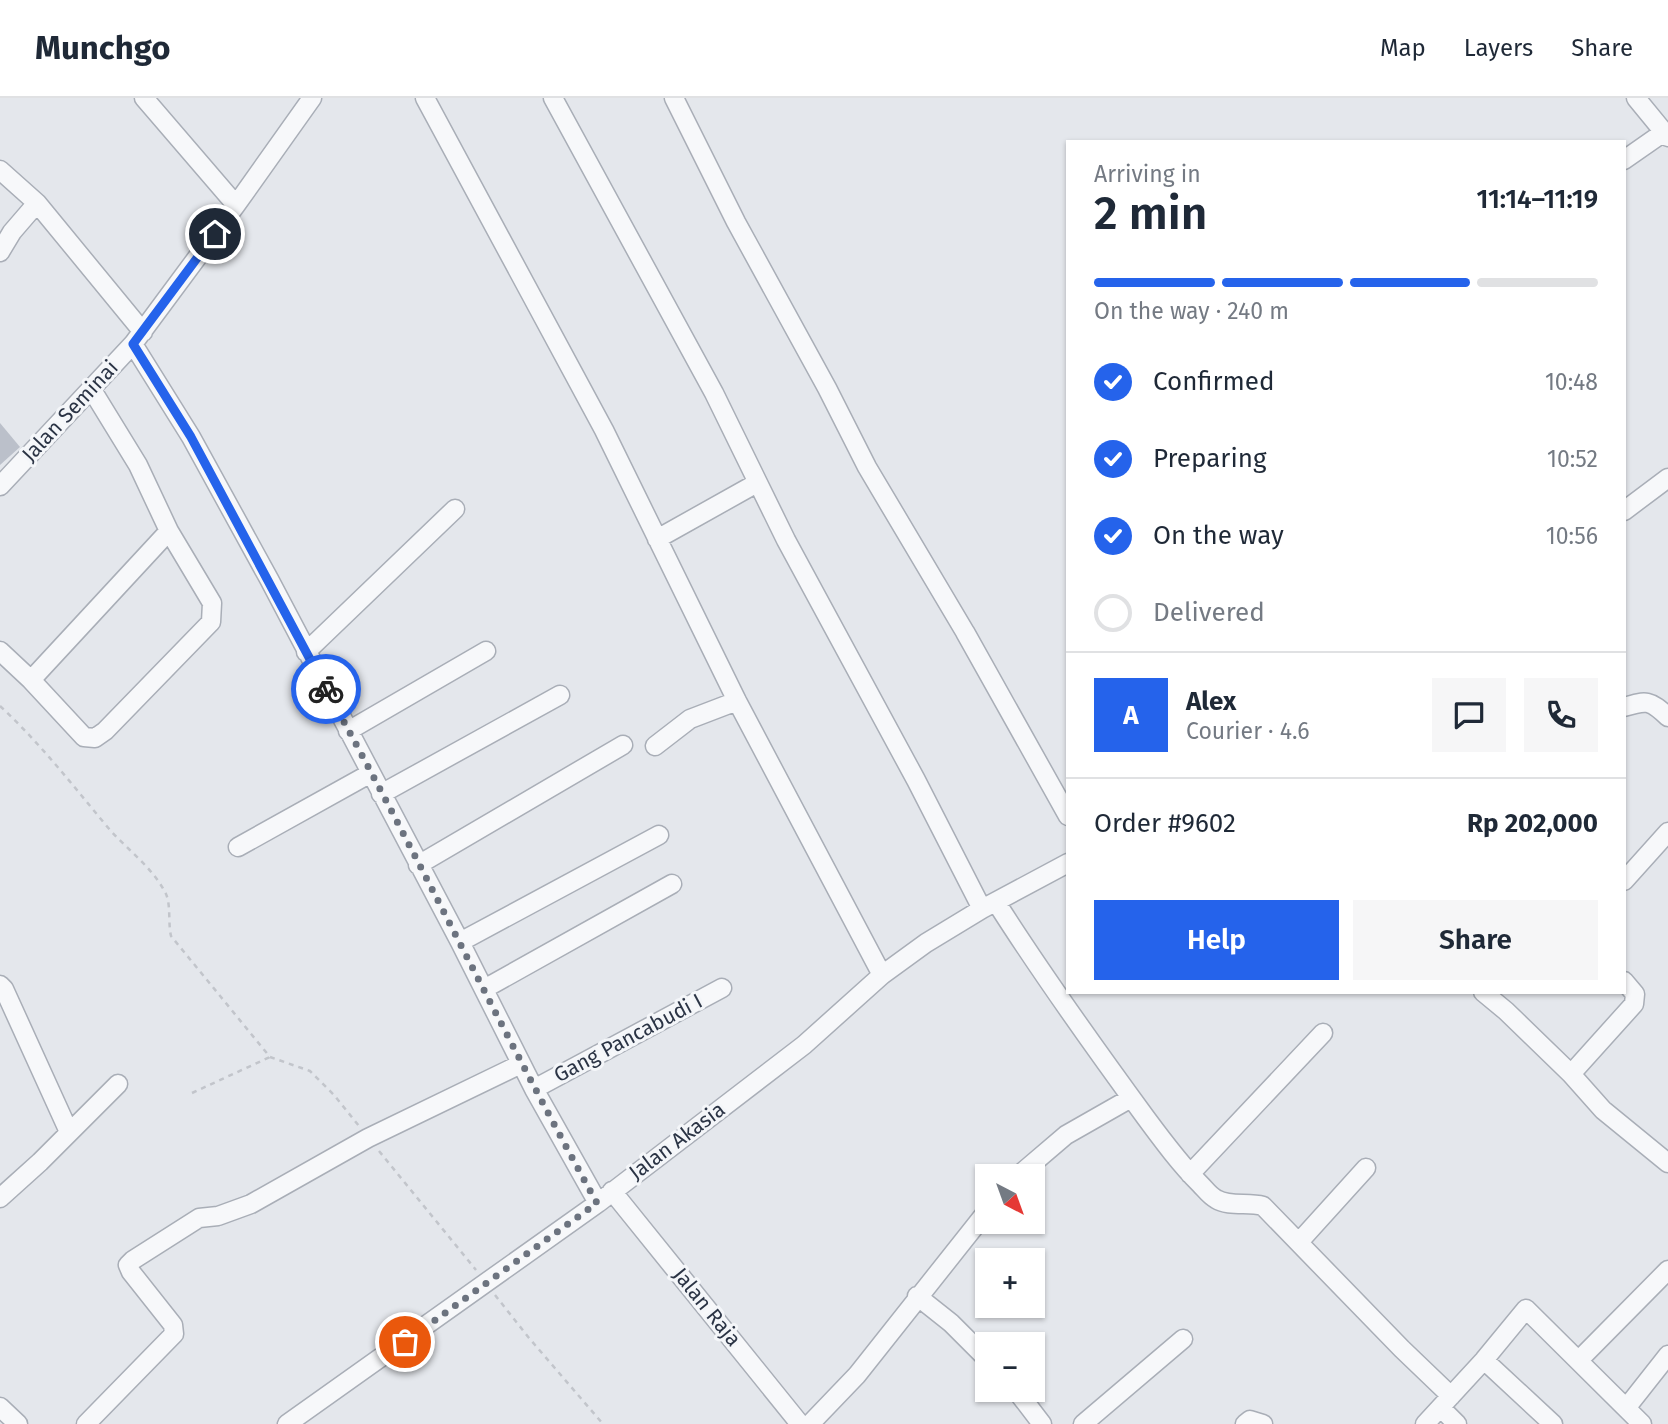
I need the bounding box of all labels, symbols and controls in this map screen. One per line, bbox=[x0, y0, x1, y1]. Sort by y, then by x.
text: Munchgo bbox=[35, 28, 170, 68]
text: Map bbox=[1380, 34, 1426, 62]
text: Layers bbox=[1464, 34, 1533, 62]
text: Share bbox=[1571, 34, 1633, 62]
text: Arriving in bbox=[1094, 160, 1201, 188]
text: 11:14–11:19 bbox=[1477, 184, 1598, 215]
text: 2 min bbox=[1094, 186, 1207, 241]
pin bbox=[185, 204, 245, 264]
icon: home bbox=[196, 215, 234, 253]
text: On the way · 240 m bbox=[1094, 297, 1289, 325]
street label: Jalan Seminai bbox=[16, 355, 124, 467]
icon: check bbox=[1094, 363, 1132, 401]
text: Confirmed bbox=[1153, 366, 1274, 397]
text: 10:48 bbox=[1545, 368, 1598, 396]
icon: check bbox=[1094, 440, 1132, 478]
text: Preparing bbox=[1153, 443, 1266, 474]
text: 10:52 bbox=[1547, 445, 1598, 473]
icon: check bbox=[1094, 517, 1132, 555]
text: On the way bbox=[1153, 520, 1284, 551]
text: 10:56 bbox=[1546, 522, 1598, 550]
text: Delivered bbox=[1153, 597, 1265, 628]
courier bbox=[291, 654, 361, 724]
icon: bike bbox=[307, 670, 345, 708]
button: chat bbox=[1432, 678, 1506, 752]
button: phone bbox=[1524, 678, 1598, 752]
text: Alex bbox=[1186, 686, 1236, 717]
text: A bbox=[1123, 700, 1139, 731]
text: Courier · 4.6 bbox=[1186, 717, 1310, 745]
text: Order #9602 bbox=[1094, 808, 1236, 839]
text: Rp 202,000 bbox=[1467, 808, 1598, 839]
button: Help bbox=[1094, 900, 1339, 980]
button: Share bbox=[1353, 900, 1598, 980]
street label: Gang Pancabudi I bbox=[549, 988, 707, 1088]
street label: Jalan Akasia bbox=[624, 1096, 730, 1186]
north arrow bbox=[975, 1164, 1045, 1234]
map controls bbox=[975, 1164, 1045, 1402]
button: + bbox=[975, 1248, 1045, 1318]
street label: Jalan Raja bbox=[667, 1262, 747, 1352]
pin bbox=[375, 1312, 435, 1372]
icon: bag bbox=[386, 1323, 424, 1361]
button: − bbox=[975, 1332, 1045, 1402]

